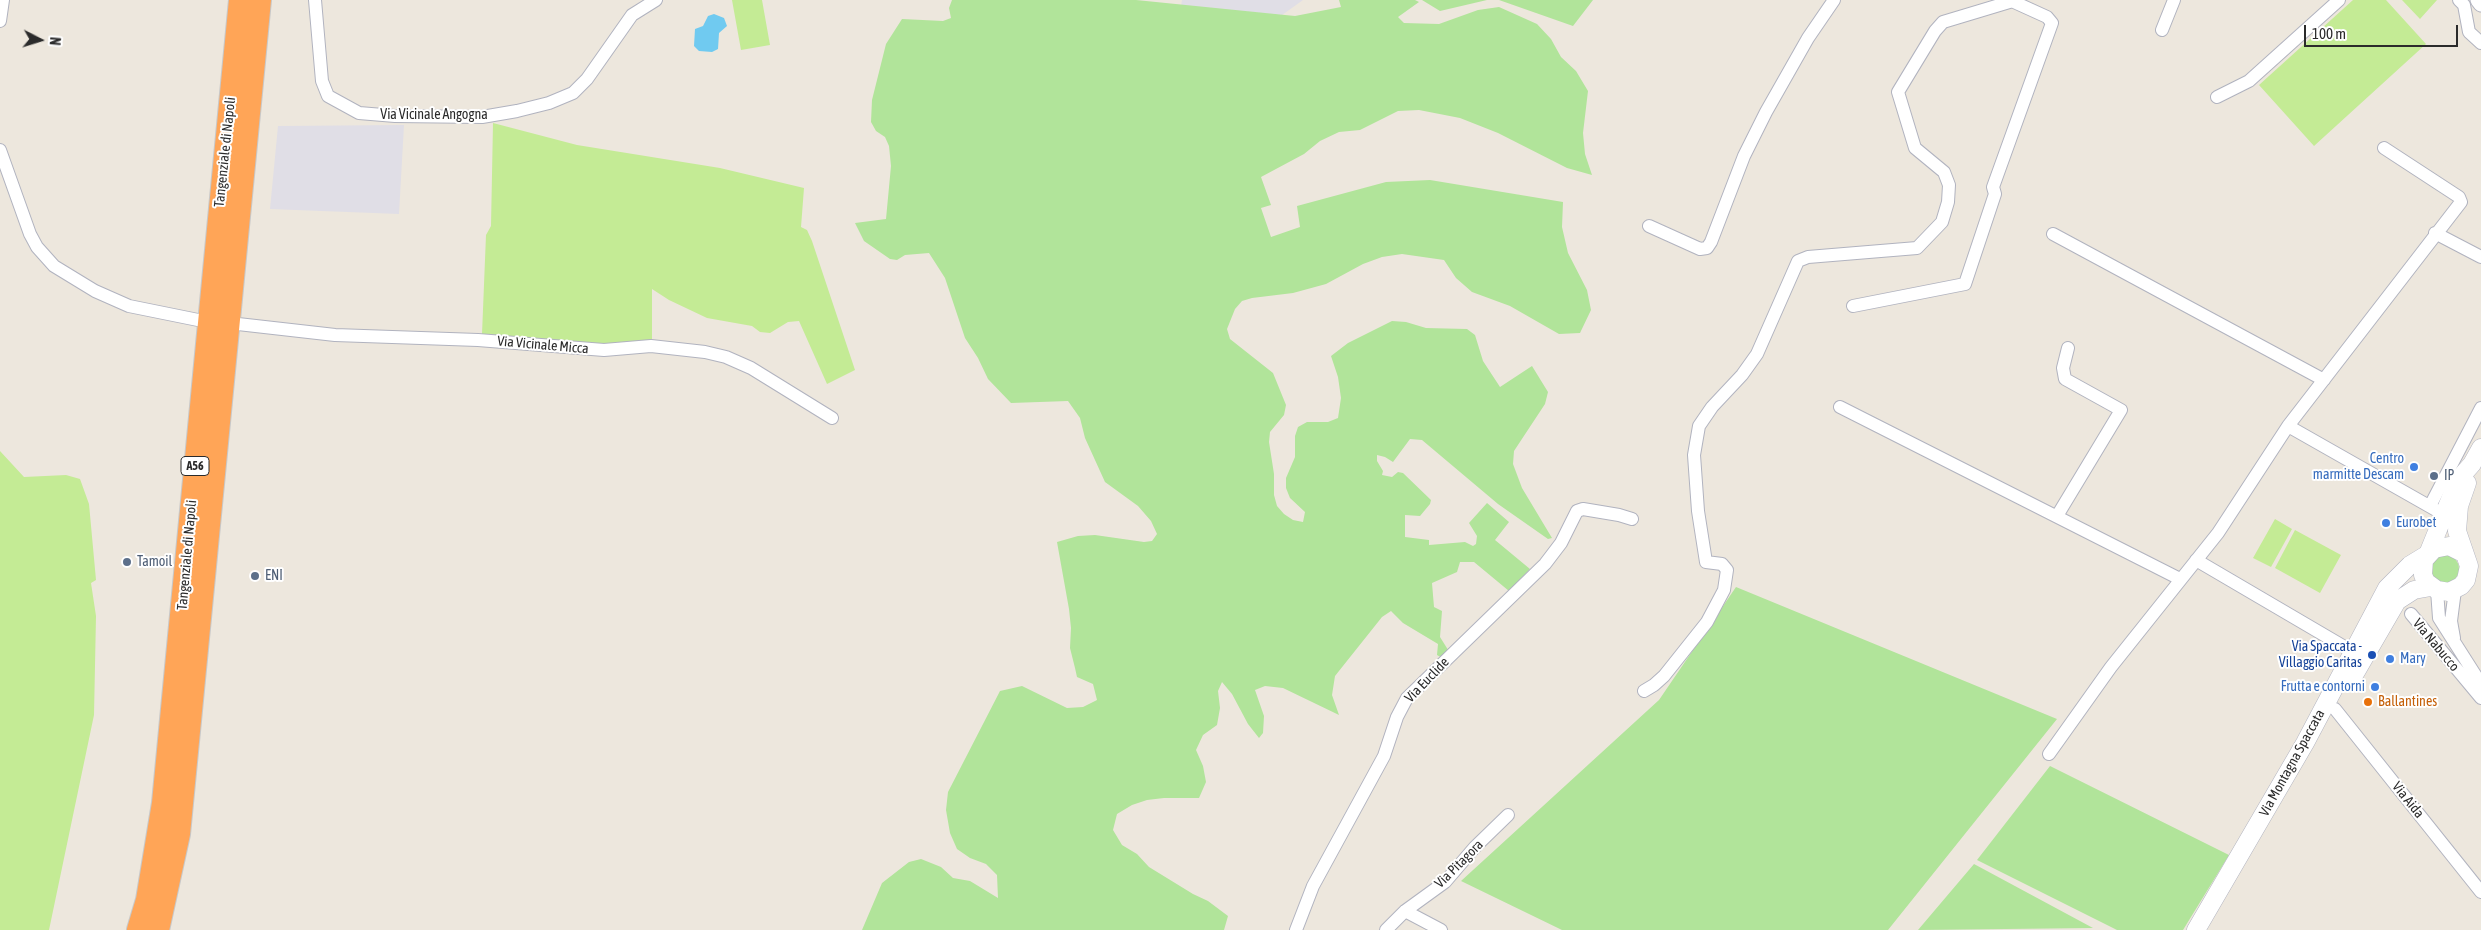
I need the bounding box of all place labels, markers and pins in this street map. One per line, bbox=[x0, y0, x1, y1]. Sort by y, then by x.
place label: Centro marmitte Descam bbox=[2313, 451, 2404, 484]
marker: Centro marmitte Descam bbox=[2408, 461, 2420, 473]
place label: IP bbox=[2444, 468, 2454, 484]
marker: IP bbox=[2428, 470, 2440, 482]
place label: Eurobet bbox=[2396, 515, 2436, 531]
marker: Eurobet bbox=[2380, 517, 2392, 529]
place label: Tamoil bbox=[137, 554, 172, 570]
marker: Tamoil bbox=[121, 556, 133, 568]
place label: ENI bbox=[265, 568, 283, 584]
marker: ENI bbox=[249, 570, 261, 582]
place label: Via Spaccata - Villaggio Caritas bbox=[2279, 639, 2362, 672]
marker: Via Spaccata - Villaggio Caritas bbox=[2366, 649, 2378, 661]
place label: Mary bbox=[2400, 651, 2426, 667]
marker: Mary bbox=[2384, 653, 2396, 665]
place label: Frutta e contorni bbox=[2281, 679, 2365, 695]
marker: Frutta e contorni bbox=[2369, 681, 2381, 693]
place label: Ballantines bbox=[2378, 694, 2437, 710]
marker: Ballantines bbox=[2362, 696, 2374, 708]

